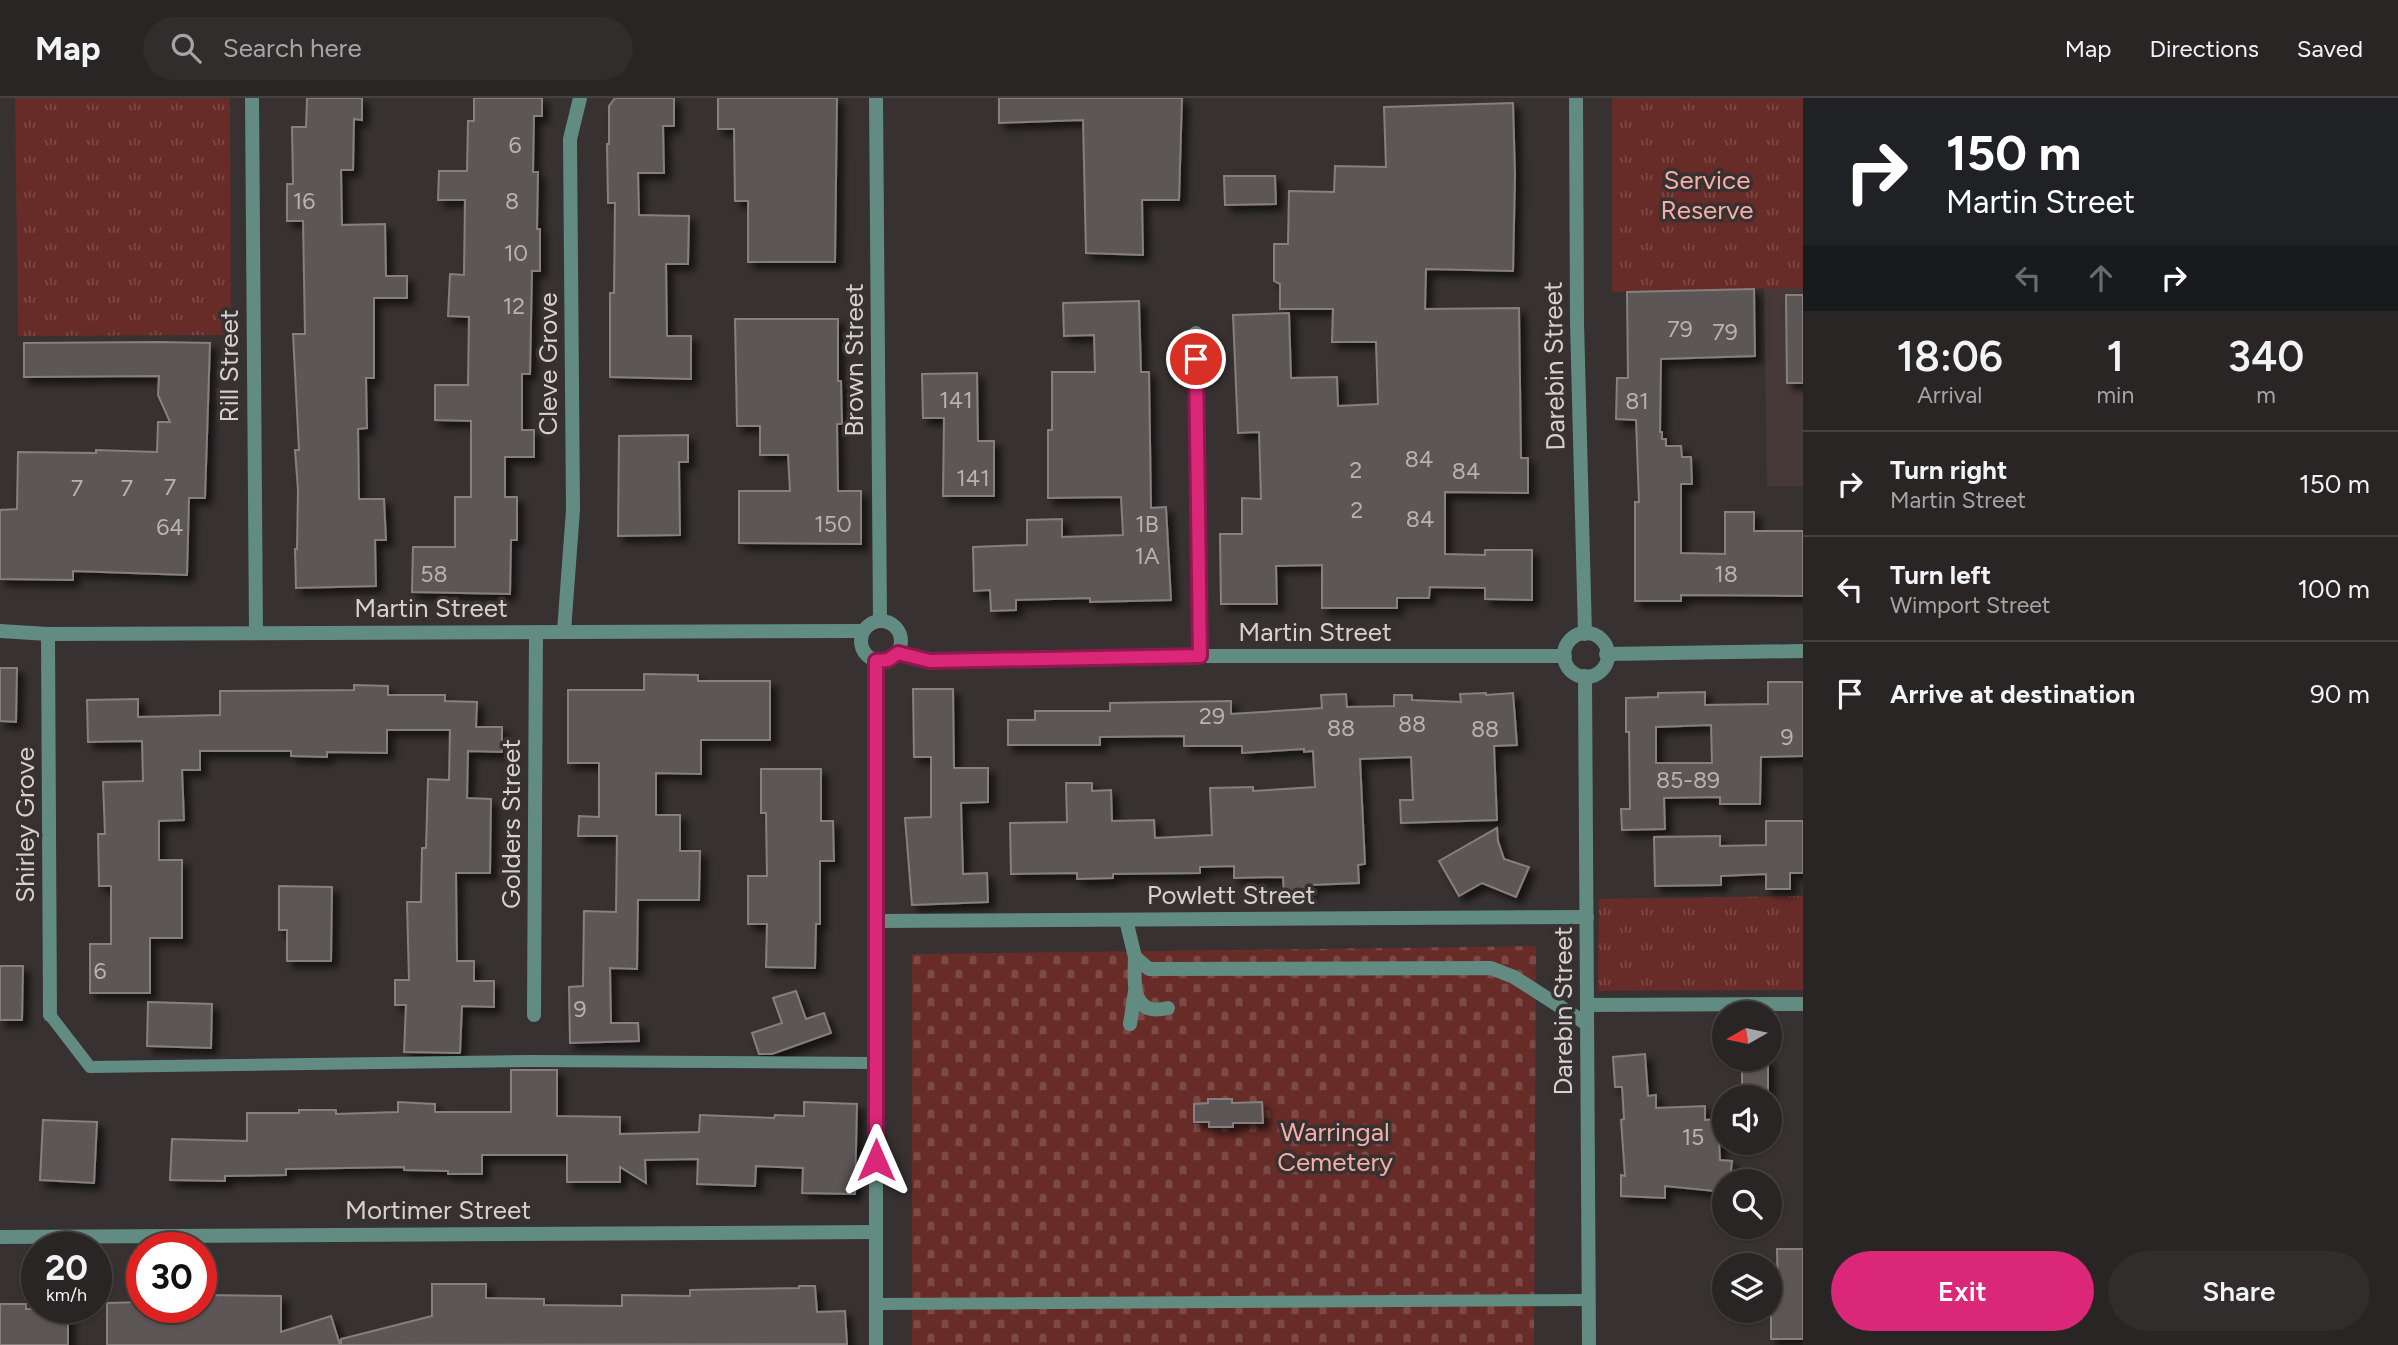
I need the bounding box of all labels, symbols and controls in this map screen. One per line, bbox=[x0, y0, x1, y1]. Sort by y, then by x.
search box bbox=[143, 17, 633, 80]
text: Map bbox=[35, 29, 101, 68]
icon: search bbox=[167, 29, 205, 67]
text: Search here bbox=[223, 32, 362, 64]
text: Map bbox=[2065, 34, 2111, 63]
text: Directions bbox=[2149, 34, 2259, 63]
text: Saved bbox=[2297, 34, 2363, 63]
text: 150 m bbox=[1946, 123, 2081, 182]
icon: right bbox=[1831, 126, 1922, 217]
house number: 6 bbox=[508, 131, 522, 159]
park label: Service Reserve bbox=[1661, 164, 1754, 226]
text: Martin Street bbox=[1946, 183, 2135, 221]
house number: 16 bbox=[293, 187, 315, 215]
house number: 8 bbox=[505, 187, 519, 215]
house number: 10 bbox=[504, 239, 528, 267]
icon: left bbox=[2009, 259, 2047, 297]
icon: ahead bbox=[2082, 259, 2120, 297]
icon: right bbox=[2155, 259, 2193, 297]
street label: Darebin Street bbox=[1537, 281, 1571, 451]
street label: Brown Street bbox=[838, 283, 870, 437]
house number: 12 bbox=[503, 292, 525, 320]
street label: Cleve Grove bbox=[532, 293, 564, 435]
street label: Rill Street bbox=[213, 309, 245, 422]
house number: 79 bbox=[1667, 315, 1693, 343]
house number: 79 bbox=[1712, 318, 1738, 346]
pin bbox=[1166, 329, 1226, 389]
text: 18:06 bbox=[1897, 331, 2003, 382]
text: 1 bbox=[2107, 331, 2124, 382]
text: 340 bbox=[2228, 331, 2304, 382]
icon: arrive bbox=[1177, 340, 1215, 378]
text: Arrival bbox=[1917, 381, 1982, 409]
text: min bbox=[2097, 381, 2134, 409]
text: m bbox=[2256, 381, 2276, 409]
house number: 141 bbox=[939, 386, 973, 414]
house number: 81 bbox=[1625, 387, 1649, 415]
house number: 84 bbox=[1405, 445, 1433, 473]
text: Turn right bbox=[1890, 454, 2007, 486]
house number: 2 bbox=[1350, 456, 1362, 484]
house number: 84 bbox=[1452, 457, 1480, 485]
house number: 141 bbox=[956, 464, 990, 492]
icon: right bbox=[1831, 465, 1869, 503]
text: 150 m bbox=[2299, 468, 2370, 500]
house number: 7 bbox=[164, 473, 176, 501]
house number: 7 bbox=[71, 474, 83, 502]
house number: 7 bbox=[121, 474, 133, 502]
text: Martin Street bbox=[1890, 486, 2026, 514]
house number: 2 bbox=[1351, 496, 1363, 524]
house number: 84 bbox=[1406, 505, 1434, 533]
house number: 150 bbox=[814, 510, 852, 538]
house number: 1B bbox=[1135, 510, 1159, 538]
house number: 64 bbox=[156, 513, 184, 541]
house number: 1A bbox=[1134, 542, 1160, 570]
text: Turn left bbox=[1890, 559, 1991, 591]
house number: 58 bbox=[420, 560, 448, 588]
house number: 18 bbox=[1714, 560, 1738, 588]
icon: left bbox=[1831, 570, 1869, 608]
text: 100 m bbox=[2297, 573, 2370, 605]
text: Wimport Street bbox=[1890, 591, 2050, 619]
street label: Martin Street bbox=[354, 592, 508, 624]
street label: Martin Street bbox=[1238, 616, 1392, 648]
icon: arrive bbox=[1831, 675, 1869, 713]
text: Arrive at destination bbox=[1890, 678, 2135, 710]
text: 90 m bbox=[2310, 678, 2370, 710]
house number: 29 bbox=[1199, 702, 1225, 730]
house number: 88 bbox=[1398, 710, 1426, 738]
house number: 88 bbox=[1327, 714, 1355, 742]
house number: 88 bbox=[1471, 715, 1499, 743]
house number: 9 bbox=[1780, 723, 1794, 751]
street label: Golders Street bbox=[495, 739, 527, 909]
street label: Shirley Grove bbox=[9, 747, 41, 903]
house number: 85-89 bbox=[1656, 766, 1720, 794]
street label: Powlett Street bbox=[1147, 879, 1316, 911]
street label: Darebin Street bbox=[1547, 926, 1579, 1096]
house number: 6 bbox=[93, 957, 107, 985]
house number: 9 bbox=[573, 995, 587, 1023]
north arrow bbox=[1712, 1001, 1782, 1071]
map controls bbox=[1712, 1001, 1782, 1323]
button: sound bbox=[1712, 1085, 1782, 1155]
park label: Warringal Cemetery bbox=[1277, 1116, 1393, 1178]
position arrow bbox=[839, 1123, 913, 1197]
house number: 15 bbox=[1682, 1123, 1704, 1151]
button: search bbox=[1712, 1169, 1782, 1239]
street label: Mortimer Street bbox=[345, 1194, 531, 1226]
speed limit sign: 30 bbox=[126, 1232, 217, 1323]
text: 20 bbox=[45, 1247, 88, 1289]
button: Exit bbox=[1831, 1251, 2094, 1331]
button: Share bbox=[2108, 1251, 2370, 1331]
button: layers bbox=[1712, 1253, 1782, 1323]
text: km/h bbox=[46, 1284, 87, 1306]

